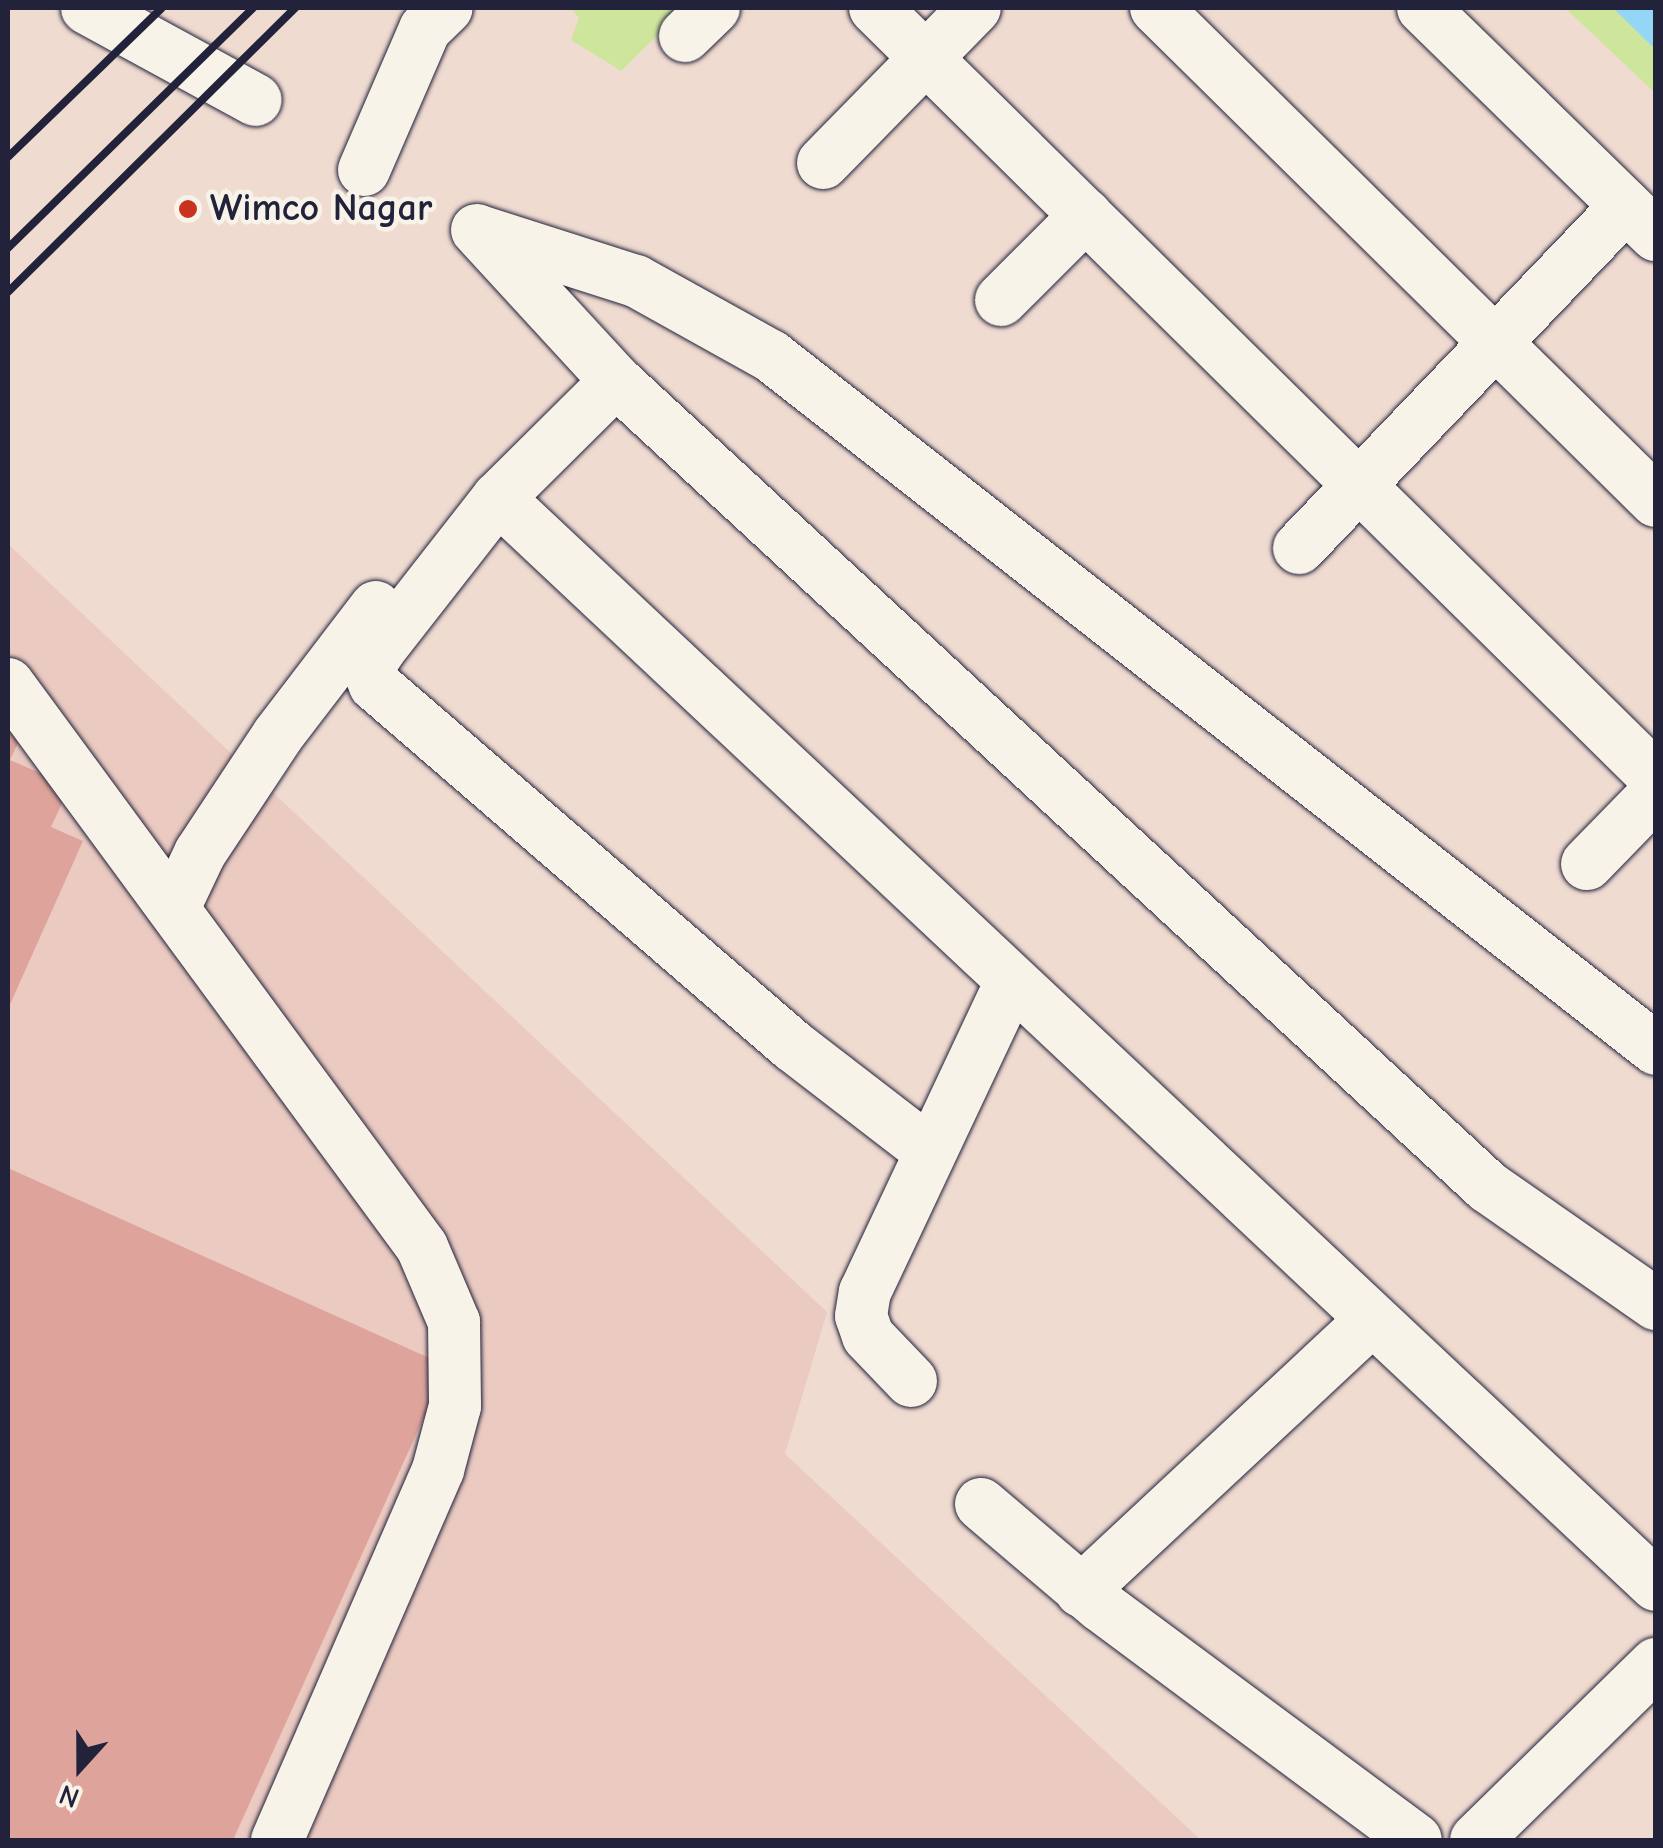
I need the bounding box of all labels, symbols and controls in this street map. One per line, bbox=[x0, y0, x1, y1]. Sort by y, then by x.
place label: Wimco Nagar bbox=[210, 186, 432, 232]
marker: Wimco Nagar bbox=[175, 196, 201, 222]
north arrow bbox=[30, 1718, 130, 1818]
text: N bbox=[55, 1778, 84, 1814]

